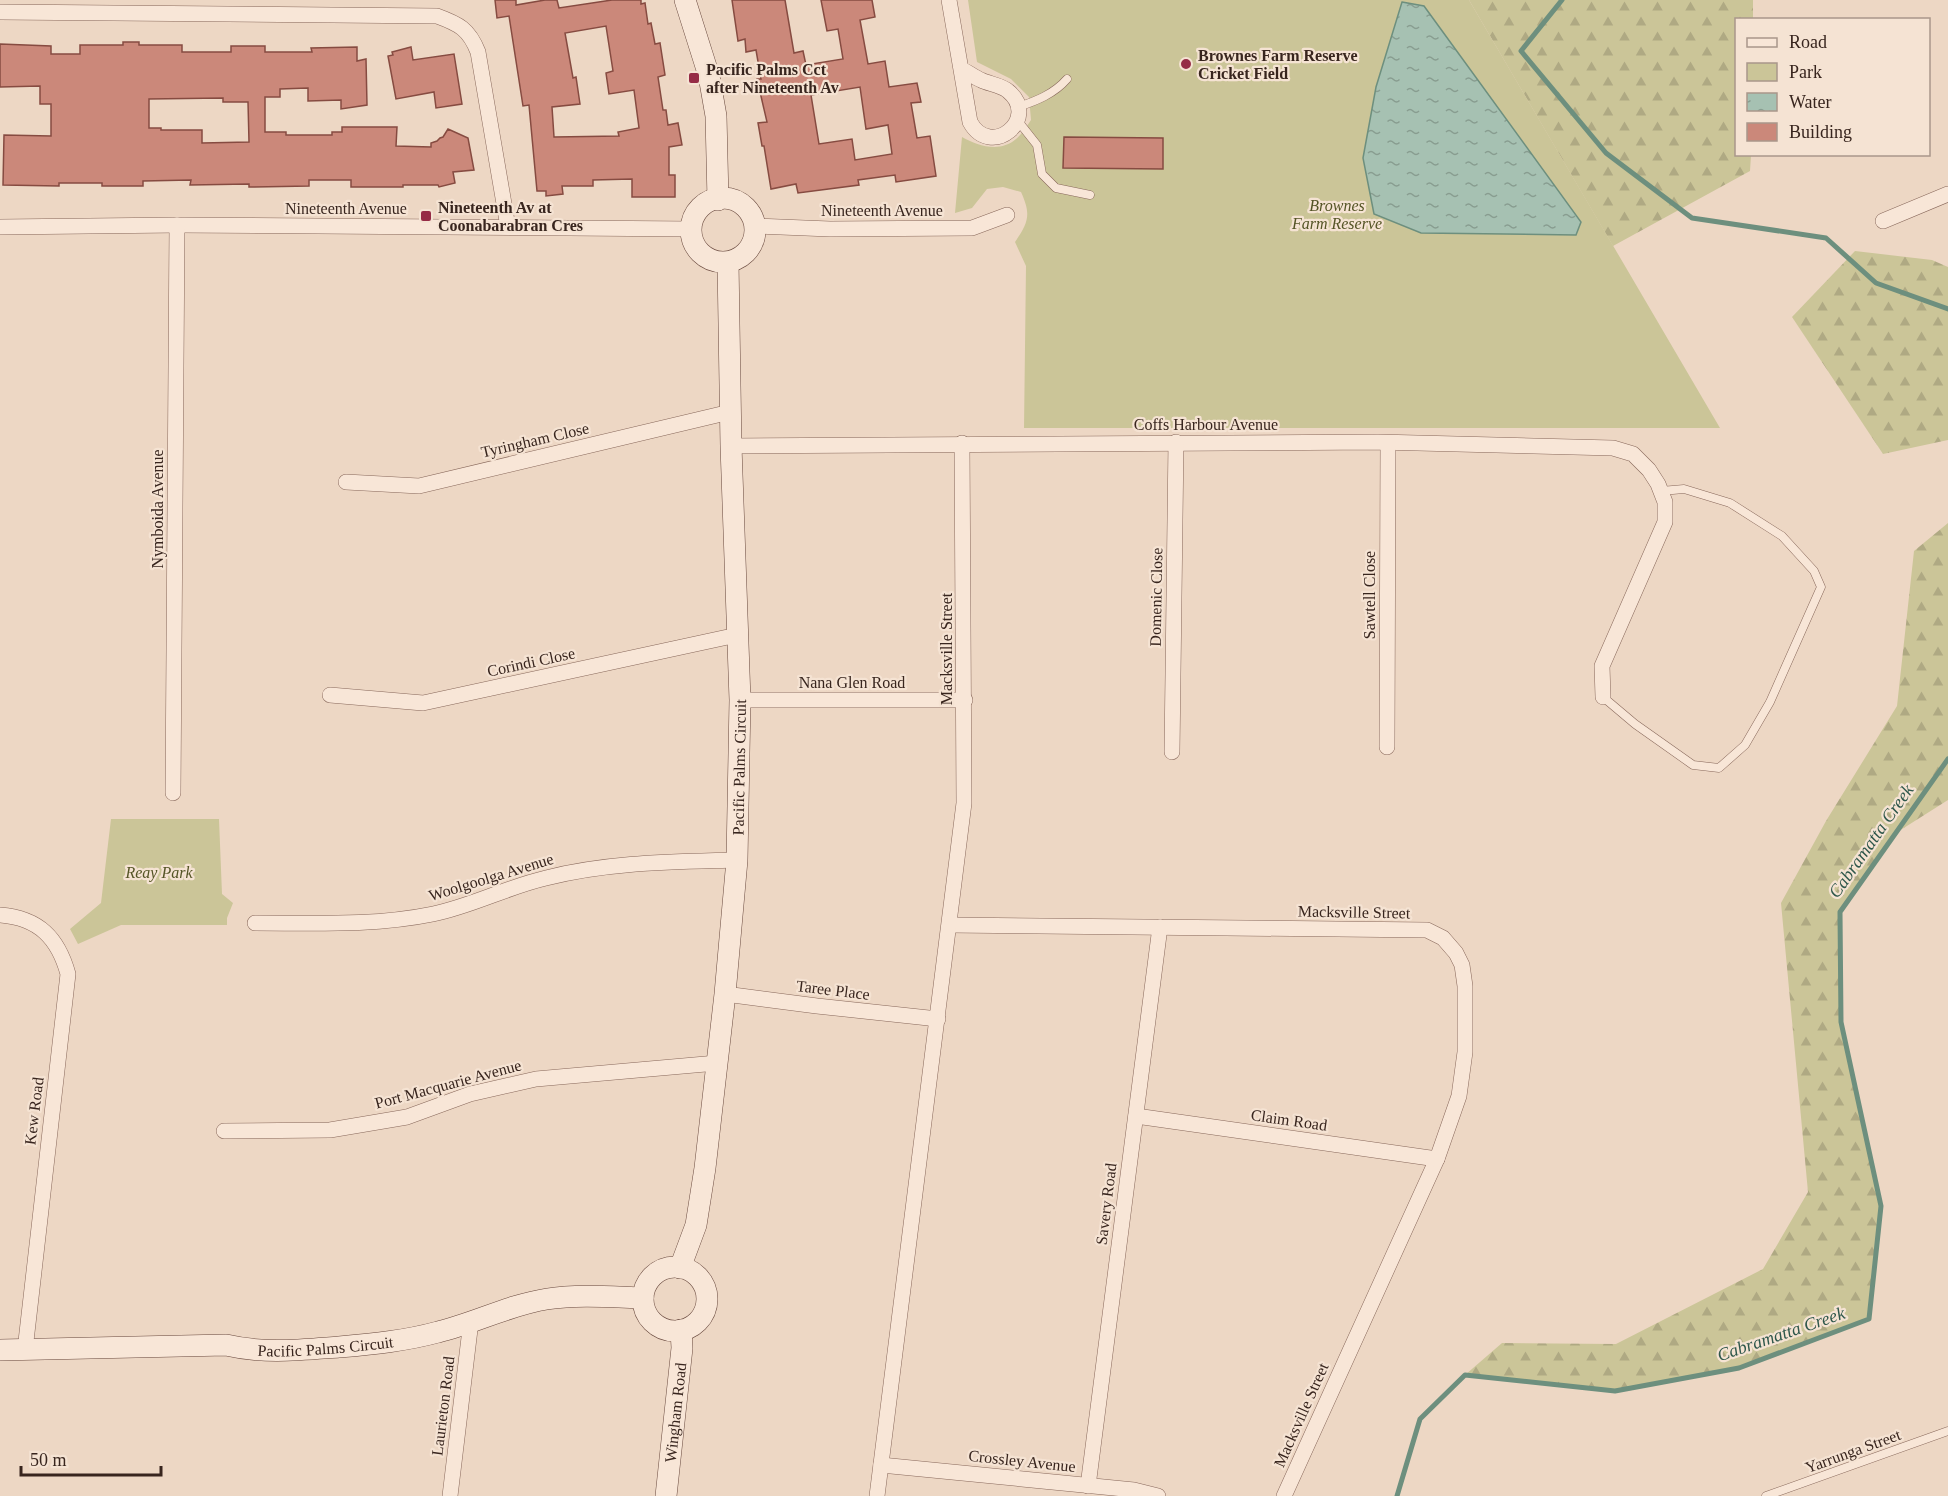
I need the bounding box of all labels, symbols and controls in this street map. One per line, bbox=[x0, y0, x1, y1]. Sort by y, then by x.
legend bbox=[1735, 18, 1930, 156]
text: Road bbox=[1789, 32, 1827, 52]
place label: Brownes Farm Reserve Cricket Field bbox=[1198, 47, 1358, 82]
marker: Brownes Farm Reserve Cricket Field bbox=[1179, 57, 1193, 71]
place label: Pacific Palms Cct after Nineteenth Av bbox=[706, 61, 839, 96]
text: Park bbox=[1789, 62, 1822, 82]
marker: Pacific Palms Cct after Nineteenth Av bbox=[687, 71, 701, 85]
text: Water bbox=[1789, 92, 1832, 112]
text: Building bbox=[1789, 122, 1852, 142]
park label: Brownes Farm Reserve bbox=[1291, 197, 1382, 232]
place label: Nineteenth Av at Coonabarabran Cres bbox=[438, 199, 583, 234]
street label: Nineteenth Avenue bbox=[285, 200, 407, 217]
street label: Nineteenth Avenue bbox=[821, 202, 943, 219]
marker: Nineteenth Av at Coonabarabran Cres bbox=[419, 209, 433, 223]
street label: Coffs Harbour Avenue bbox=[1134, 416, 1278, 433]
street label: Tyringham Close bbox=[479, 419, 591, 462]
street label: Nymboida Avenue bbox=[149, 449, 167, 569]
street label: Domenic Close bbox=[1147, 547, 1165, 647]
street label: Sawtell Close bbox=[1361, 551, 1378, 639]
street label: Macksville Street bbox=[938, 592, 955, 705]
street label: Corindi Close bbox=[486, 644, 576, 680]
street label: Nana Glen Road bbox=[799, 674, 905, 691]
street label: Pacific Palms Circuit bbox=[729, 699, 749, 835]
water label: Cabramatta Creek bbox=[1824, 780, 1918, 902]
street label: Woolgoolga Avenue bbox=[427, 850, 556, 905]
park label: Reay Park bbox=[124, 864, 193, 882]
street label: Macksville Street bbox=[1298, 903, 1411, 921]
street label: Taree Place bbox=[795, 977, 871, 1003]
street label: Port Macquarie Avenue bbox=[373, 1056, 523, 1113]
street label: Kew Road bbox=[21, 1076, 47, 1146]
street label: Claim Road bbox=[1250, 1106, 1328, 1134]
street label: Savery Road bbox=[1093, 1162, 1120, 1246]
water label: Cabramatta Creek bbox=[1714, 1302, 1848, 1365]
street label: Pacific Palms Circuit bbox=[257, 1333, 395, 1359]
street label: Laurieton Road bbox=[428, 1355, 458, 1457]
street label: Macksville Street bbox=[1270, 1360, 1332, 1470]
street label: Wingham Road bbox=[661, 1362, 689, 1463]
street label: Yarrunga Street bbox=[1803, 1426, 1904, 1477]
scale bar bbox=[21, 1439, 160, 1477]
street label: Crossley Avenue bbox=[967, 1447, 1076, 1476]
text: 50 m bbox=[30, 1450, 67, 1470]

